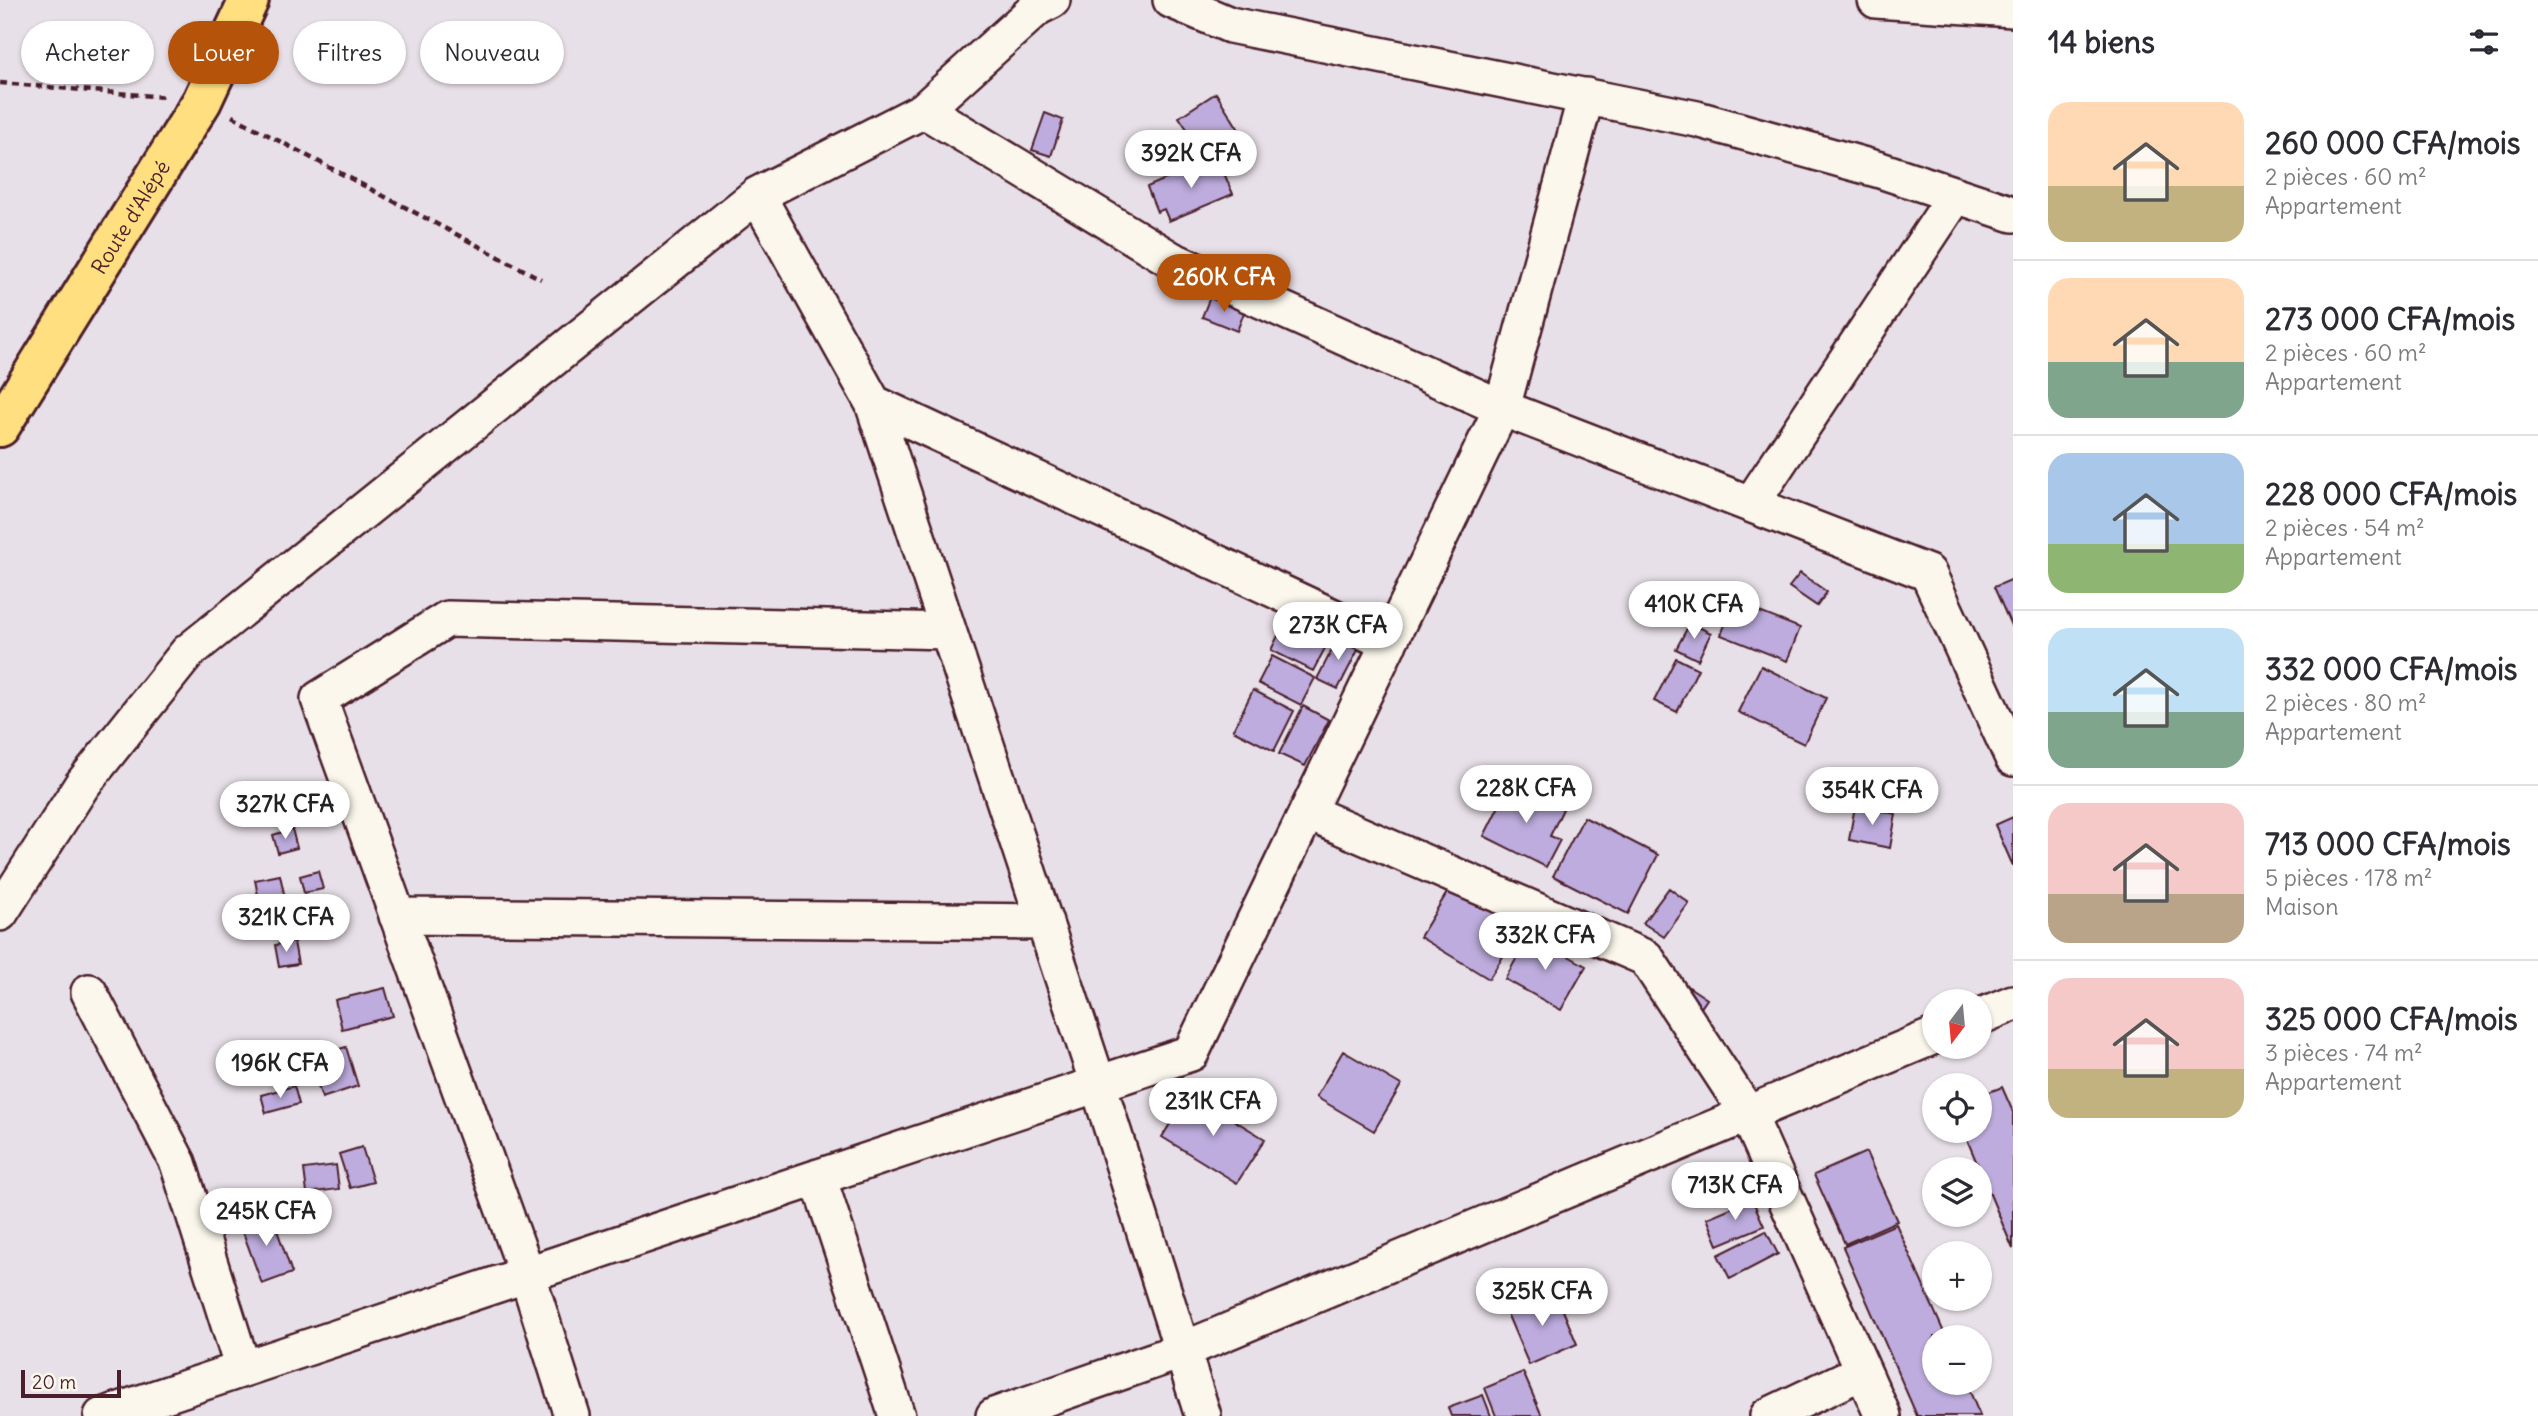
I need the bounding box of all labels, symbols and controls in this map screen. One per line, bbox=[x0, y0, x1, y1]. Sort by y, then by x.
chip: Acheter bbox=[21, 21, 154, 84]
chip: Louer bbox=[168, 21, 279, 84]
chip: Filtres bbox=[293, 21, 406, 84]
chip: Nouveau bbox=[420, 21, 564, 84]
text: 14 biens bbox=[2048, 23, 2155, 61]
icon: filters bbox=[2465, 23, 2503, 61]
text: 260 000 CFA/mois bbox=[2265, 124, 2520, 162]
pin: 392K CFA bbox=[1119, 130, 1263, 190]
icon: home bbox=[2104, 130, 2188, 214]
text: 392K CFA bbox=[1141, 138, 1241, 167]
street label: Route d'Alépé bbox=[85, 155, 176, 279]
text: 2 pièces · 60 m² bbox=[2265, 162, 2427, 191]
text: Appartement bbox=[2265, 191, 2402, 220]
pin: 260K CFA bbox=[1152, 254, 1296, 314]
text: 260K CFA bbox=[1173, 262, 1275, 291]
text: 273 000 CFA/mois bbox=[2265, 300, 2515, 338]
icon: home bbox=[2104, 306, 2188, 390]
text: 2 pièces · 60 m² bbox=[2265, 338, 2427, 367]
text: Appartement bbox=[2265, 367, 2402, 396]
text: 228 000 CFA/mois bbox=[2265, 475, 2517, 513]
icon: home bbox=[2104, 481, 2188, 565]
text: 2 pièces · 54 m² bbox=[2265, 513, 2425, 542]
text: Appartement bbox=[2265, 542, 2402, 571]
pin: 410K CFA bbox=[1622, 582, 1766, 641]
text: 410K CFA bbox=[1645, 589, 1743, 618]
pin: 273K CFA bbox=[1266, 602, 1410, 662]
text: 273K CFA bbox=[1289, 610, 1387, 639]
text: 332 000 CFA/mois bbox=[2265, 650, 2518, 688]
icon: home bbox=[2104, 656, 2188, 740]
text: 2 pièces · 80 m² bbox=[2265, 688, 2427, 717]
text: Appartement bbox=[2265, 717, 2402, 746]
pin: 228K CFA bbox=[1454, 766, 1598, 825]
pin: 354K CFA bbox=[1800, 768, 1944, 827]
text: 228K CFA bbox=[1476, 773, 1576, 802]
text: 354K CFA bbox=[1821, 775, 1923, 804]
pin: 327K CFA bbox=[213, 782, 357, 841]
text: 327K CFA bbox=[236, 789, 334, 818]
text: 713 000 CFA/mois bbox=[2265, 825, 2511, 863]
icon: home bbox=[2104, 831, 2188, 915]
text: 5 pièces · 178 m² bbox=[2265, 863, 2432, 892]
text: Maison bbox=[2265, 892, 2339, 921]
pin: 321K CFA bbox=[214, 894, 358, 954]
text: 321K CFA bbox=[238, 902, 334, 931]
pin: 332K CFA bbox=[1473, 912, 1617, 972]
text: 332K CFA bbox=[1495, 920, 1595, 949]
north arrow bbox=[1922, 989, 1992, 1059]
map controls bbox=[1922, 989, 1992, 1395]
text: 325 000 CFA/mois bbox=[2265, 1000, 2518, 1038]
icon: home bbox=[2104, 1006, 2188, 1090]
text: 3 pièces · 74 m² bbox=[2265, 1038, 2423, 1067]
pin: 196K CFA bbox=[208, 1040, 352, 1100]
text: 196K CFA bbox=[231, 1048, 329, 1077]
text: Appartement bbox=[2265, 1067, 2402, 1096]
button: locate bbox=[1922, 1073, 1992, 1143]
pin: 231K CFA bbox=[1141, 1078, 1285, 1138]
text: 231K CFA bbox=[1165, 1086, 1261, 1115]
button: layers bbox=[1922, 1157, 1992, 1227]
pin: 713K CFA bbox=[1663, 1162, 1807, 1222]
text: 713K CFA bbox=[1688, 1170, 1782, 1199]
pin: 245K CFA bbox=[194, 1188, 338, 1248]
text: 245K CFA bbox=[216, 1196, 316, 1225]
button: + bbox=[1922, 1241, 1992, 1311]
pin: 325K CFA bbox=[1470, 1268, 1614, 1328]
text: 325K CFA bbox=[1492, 1276, 1592, 1305]
button: − bbox=[1922, 1325, 1992, 1395]
scale bar bbox=[21, 1367, 121, 1399]
text: 20 m bbox=[32, 1370, 76, 1394]

